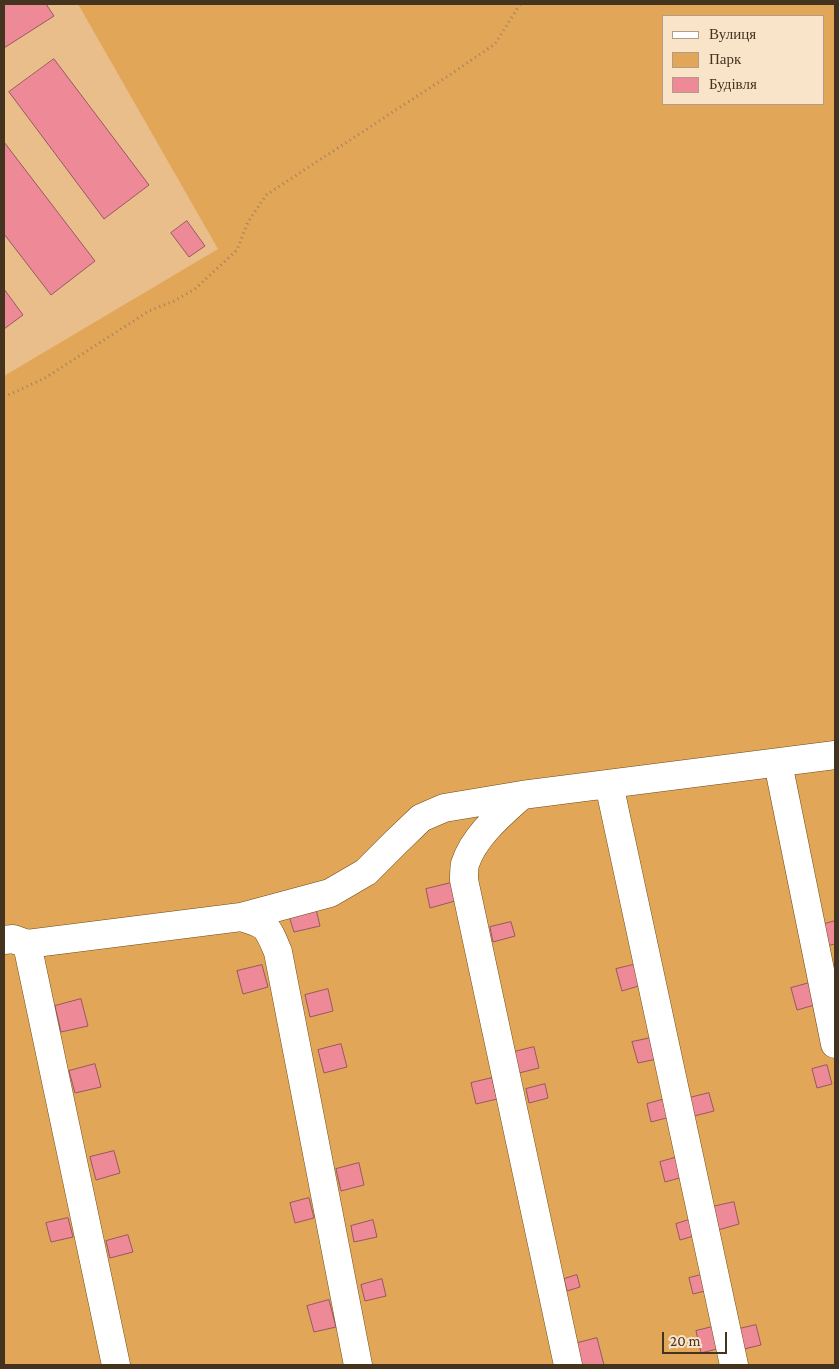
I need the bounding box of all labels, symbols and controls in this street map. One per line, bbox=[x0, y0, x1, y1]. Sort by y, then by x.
legend bbox=[662, 15, 824, 105]
text: Вулиця bbox=[709, 26, 756, 42]
text: Парк bbox=[709, 51, 741, 67]
text: Будівля bbox=[709, 76, 757, 92]
scale bar bbox=[664, 1322, 729, 1354]
text: 20 m bbox=[670, 1333, 701, 1349]

